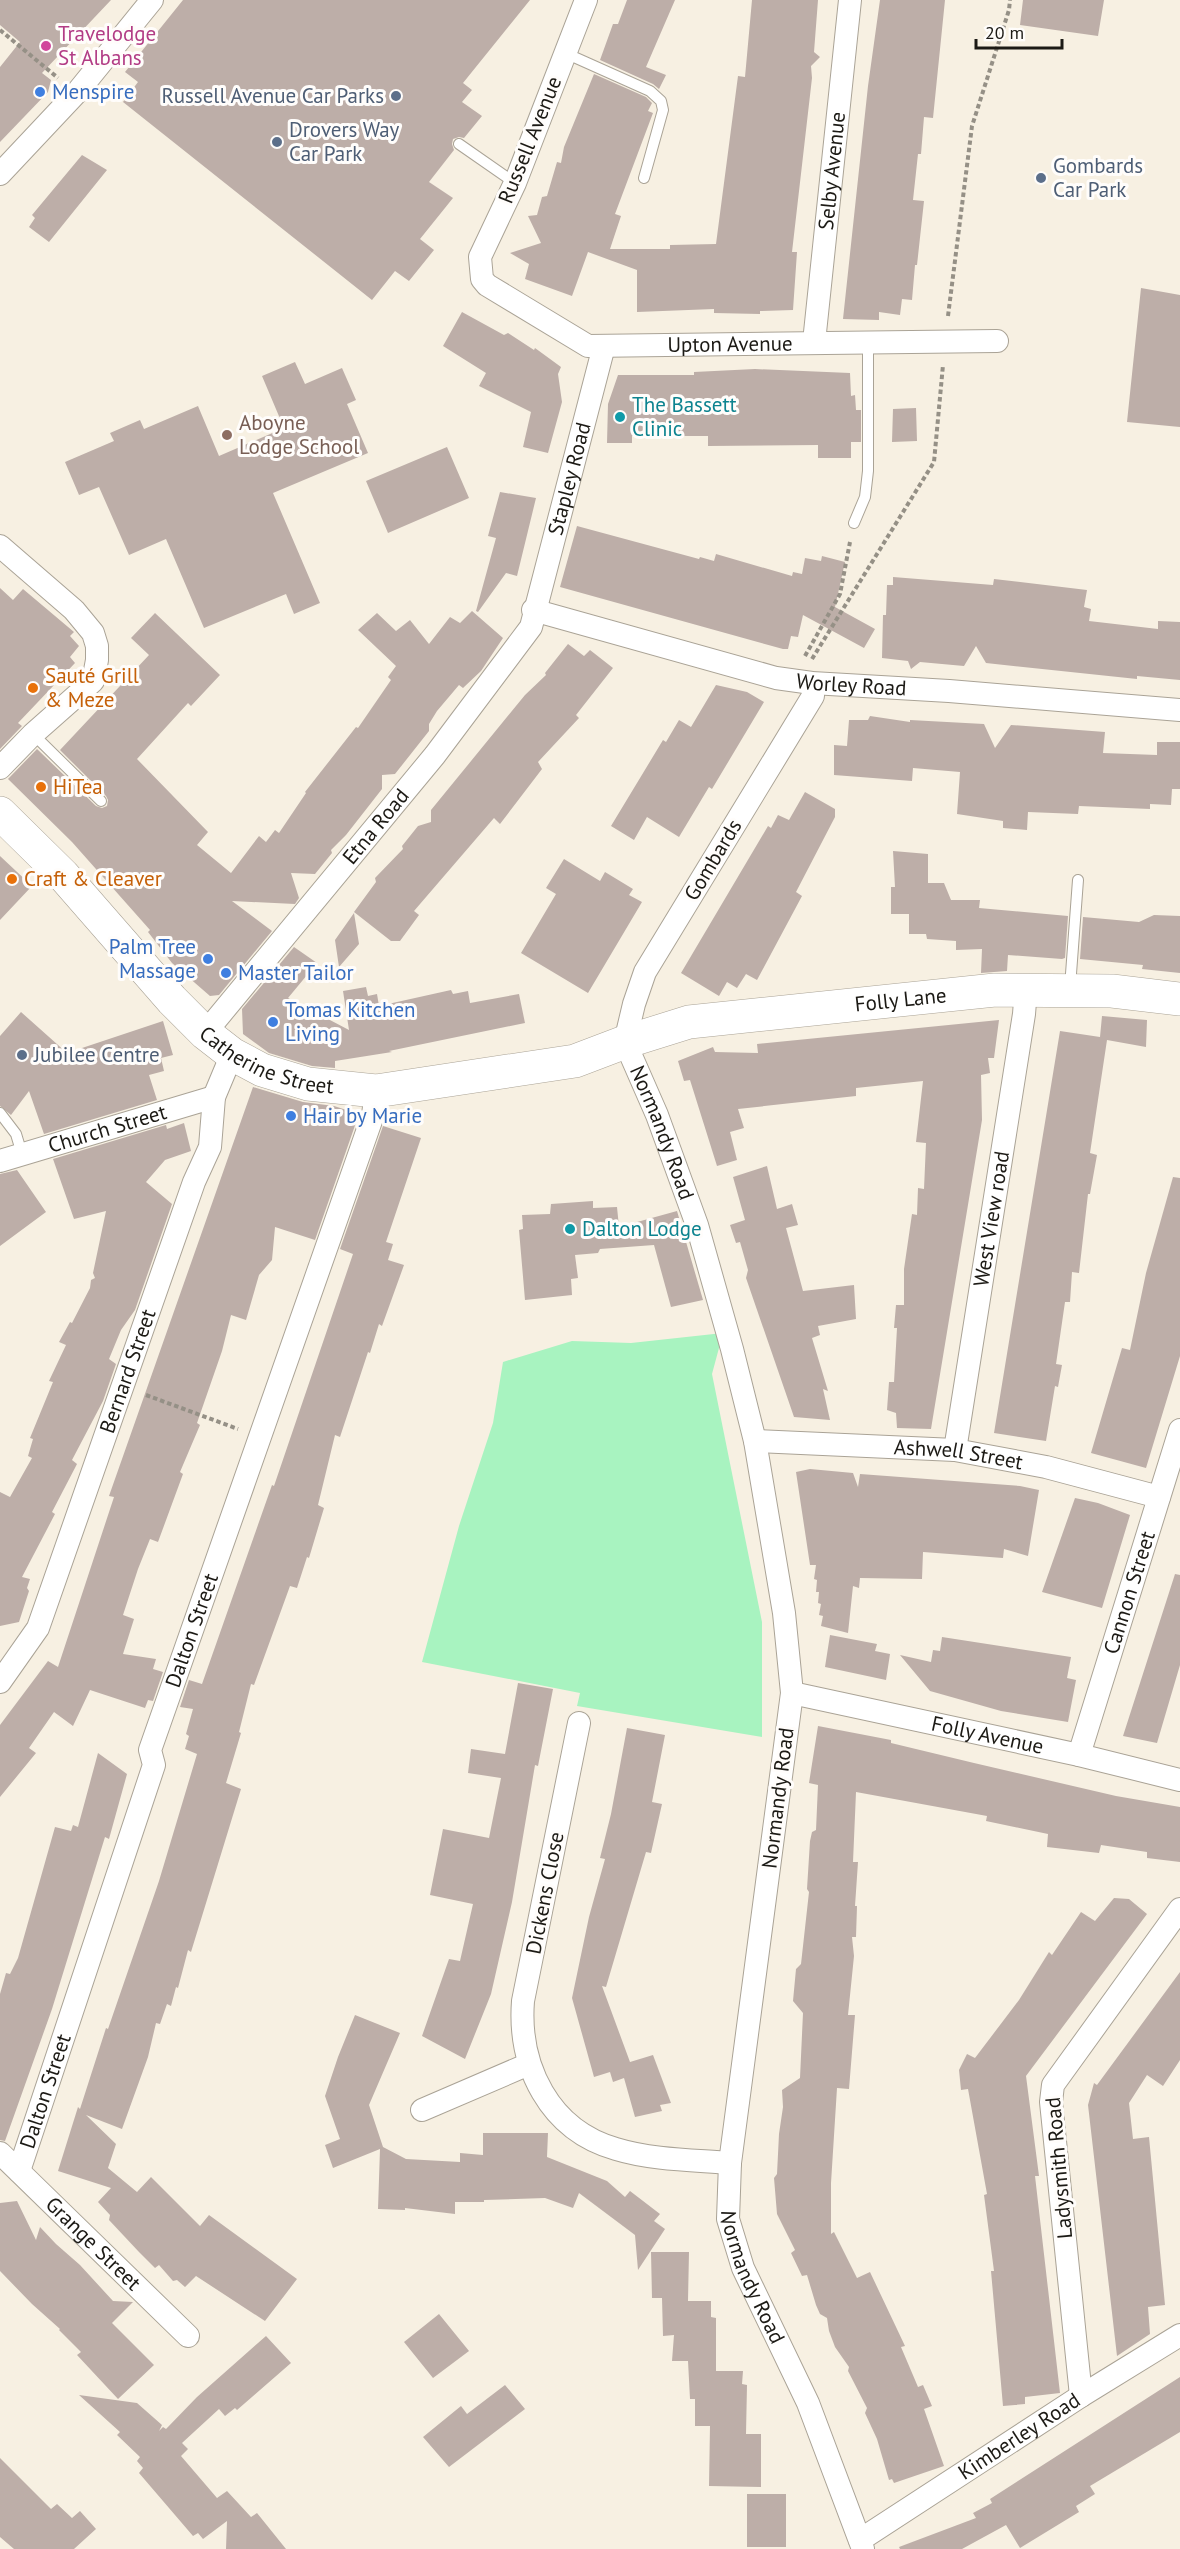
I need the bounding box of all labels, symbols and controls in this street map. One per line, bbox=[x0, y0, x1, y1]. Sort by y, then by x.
scale bar bbox=[976, 12, 1062, 50]
place label: Travelodge St Albans bbox=[58, 20, 156, 71]
text: 20 m bbox=[985, 21, 1024, 44]
marker: Travelodge St Albans bbox=[39, 39, 53, 53]
street label: Russell Avenue bbox=[492, 72, 567, 207]
place label: Menspire bbox=[52, 78, 134, 105]
place label: Russell Avenue Car Parks bbox=[161, 82, 384, 109]
marker: Menspire bbox=[33, 85, 47, 99]
marker: Russell Avenue Car Parks bbox=[389, 89, 403, 103]
street label: Selby Avenue bbox=[812, 110, 851, 231]
place label: Drovers Way Car Park bbox=[289, 116, 400, 167]
marker: Drovers Way Car Park bbox=[270, 135, 284, 149]
place label: Gombards Car Park bbox=[1053, 152, 1143, 203]
marker: Gombards Car Park bbox=[1034, 171, 1048, 185]
street label: Upton Avenue bbox=[667, 329, 793, 358]
place label: The Bassett Clinic bbox=[632, 391, 737, 442]
place label: Aboyne Lodge School bbox=[239, 409, 359, 460]
marker: The Bassett Clinic bbox=[613, 410, 627, 424]
street label: Stapley Road bbox=[541, 419, 597, 538]
marker: Aboyne Lodge School bbox=[220, 428, 234, 442]
place label: Sauté Grill & Meze bbox=[45, 662, 139, 713]
street label: Worley Road bbox=[794, 667, 907, 701]
marker: Sauté Grill & Meze bbox=[26, 681, 40, 695]
place label: HiTea bbox=[53, 773, 103, 800]
marker: HiTea bbox=[34, 780, 48, 794]
street label: Etna Road bbox=[336, 783, 415, 870]
street label: Gombards bbox=[678, 814, 747, 905]
place label: Craft & Cleaver bbox=[24, 865, 162, 892]
marker: Craft & Cleaver bbox=[5, 872, 19, 886]
place label: Palm Tree Massage bbox=[109, 933, 196, 984]
marker: Palm Tree Massage bbox=[201, 952, 215, 966]
place label: Master Tailor bbox=[238, 959, 354, 986]
marker: Master Tailor bbox=[219, 966, 233, 980]
street label: Folly Lane bbox=[853, 981, 948, 1018]
place label: Tomas Kitchen Living bbox=[285, 996, 416, 1047]
marker: Tomas Kitchen Living bbox=[266, 1015, 280, 1029]
street label: Catherine Street bbox=[194, 1020, 335, 1100]
place label: Jubilee Centre bbox=[33, 1041, 160, 1068]
marker: Jubilee Centre bbox=[15, 1048, 29, 1062]
street label: Normandy Road bbox=[624, 1061, 701, 1203]
street label: Church Street bbox=[45, 1098, 170, 1159]
place label: Hair by Marie bbox=[303, 1102, 422, 1129]
marker: Hair by Marie bbox=[284, 1109, 298, 1123]
street label: West View road bbox=[967, 1149, 1015, 1288]
place label: Dalton Lodge bbox=[582, 1215, 702, 1242]
marker: Dalton Lodge bbox=[563, 1222, 577, 1236]
street label: Bernard Street bbox=[93, 1305, 161, 1437]
street label: Ashwell Street bbox=[893, 1433, 1025, 1475]
street label: Cannon Street bbox=[1097, 1528, 1161, 1657]
street label: Dalton Street bbox=[159, 1570, 224, 1691]
street label: Folly Avenue bbox=[929, 1710, 1046, 1760]
street label: Normandy Road bbox=[755, 1726, 800, 1870]
street label: Dickens Close bbox=[519, 1829, 570, 1956]
street label: Dalton Street bbox=[13, 2030, 77, 2152]
street label: Ladysmith Road bbox=[1039, 2096, 1078, 2240]
street label: Grange Street bbox=[40, 2191, 147, 2296]
street label: Normandy Road bbox=[715, 2210, 791, 2348]
street label: Kimberley Road bbox=[953, 2386, 1085, 2485]

